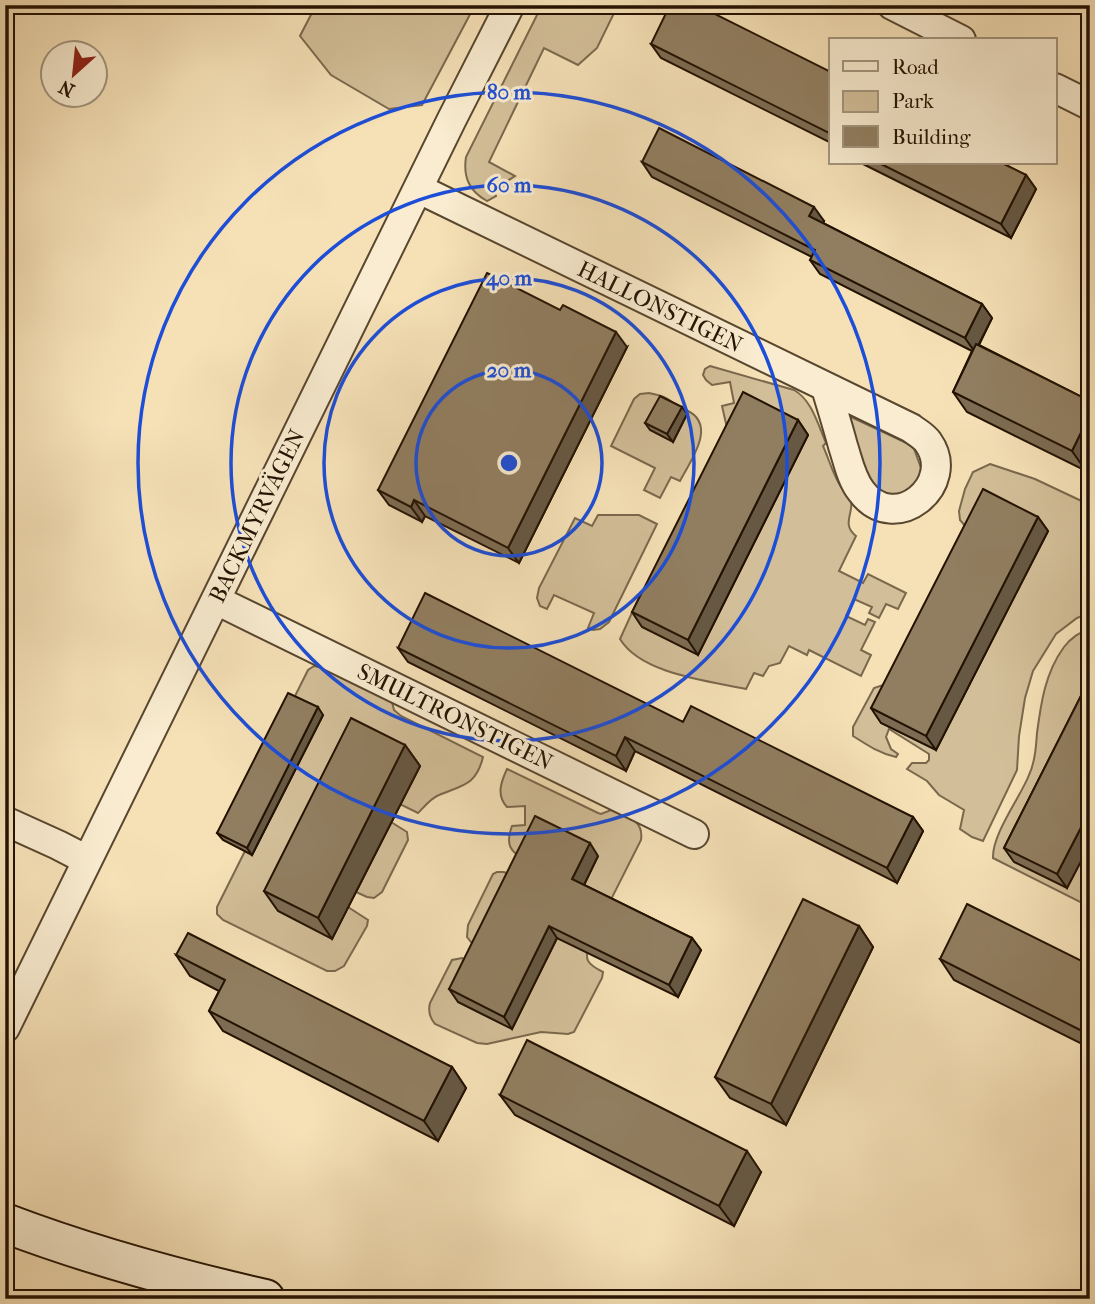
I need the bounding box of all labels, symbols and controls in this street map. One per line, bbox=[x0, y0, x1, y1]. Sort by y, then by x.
north arrow bbox=[38, 38, 108, 108]
legend bbox=[829, 38, 1056, 164]
text: Road bbox=[892, 55, 939, 79]
text: N bbox=[55, 75, 78, 101]
text: 80 m bbox=[487, 80, 532, 104]
text: Park bbox=[892, 89, 934, 113]
text: Building bbox=[892, 125, 971, 149]
text: 60 m bbox=[487, 173, 532, 197]
street label: HALLONSTIGEN bbox=[573, 255, 747, 359]
text: 40 m bbox=[485, 266, 533, 291]
text: 20 m bbox=[487, 358, 532, 382]
street label: BACKMYRVÄGEN bbox=[203, 425, 311, 607]
centre of rings bbox=[497, 451, 521, 475]
street label: SMULTRONSTIGEN bbox=[353, 658, 557, 776]

